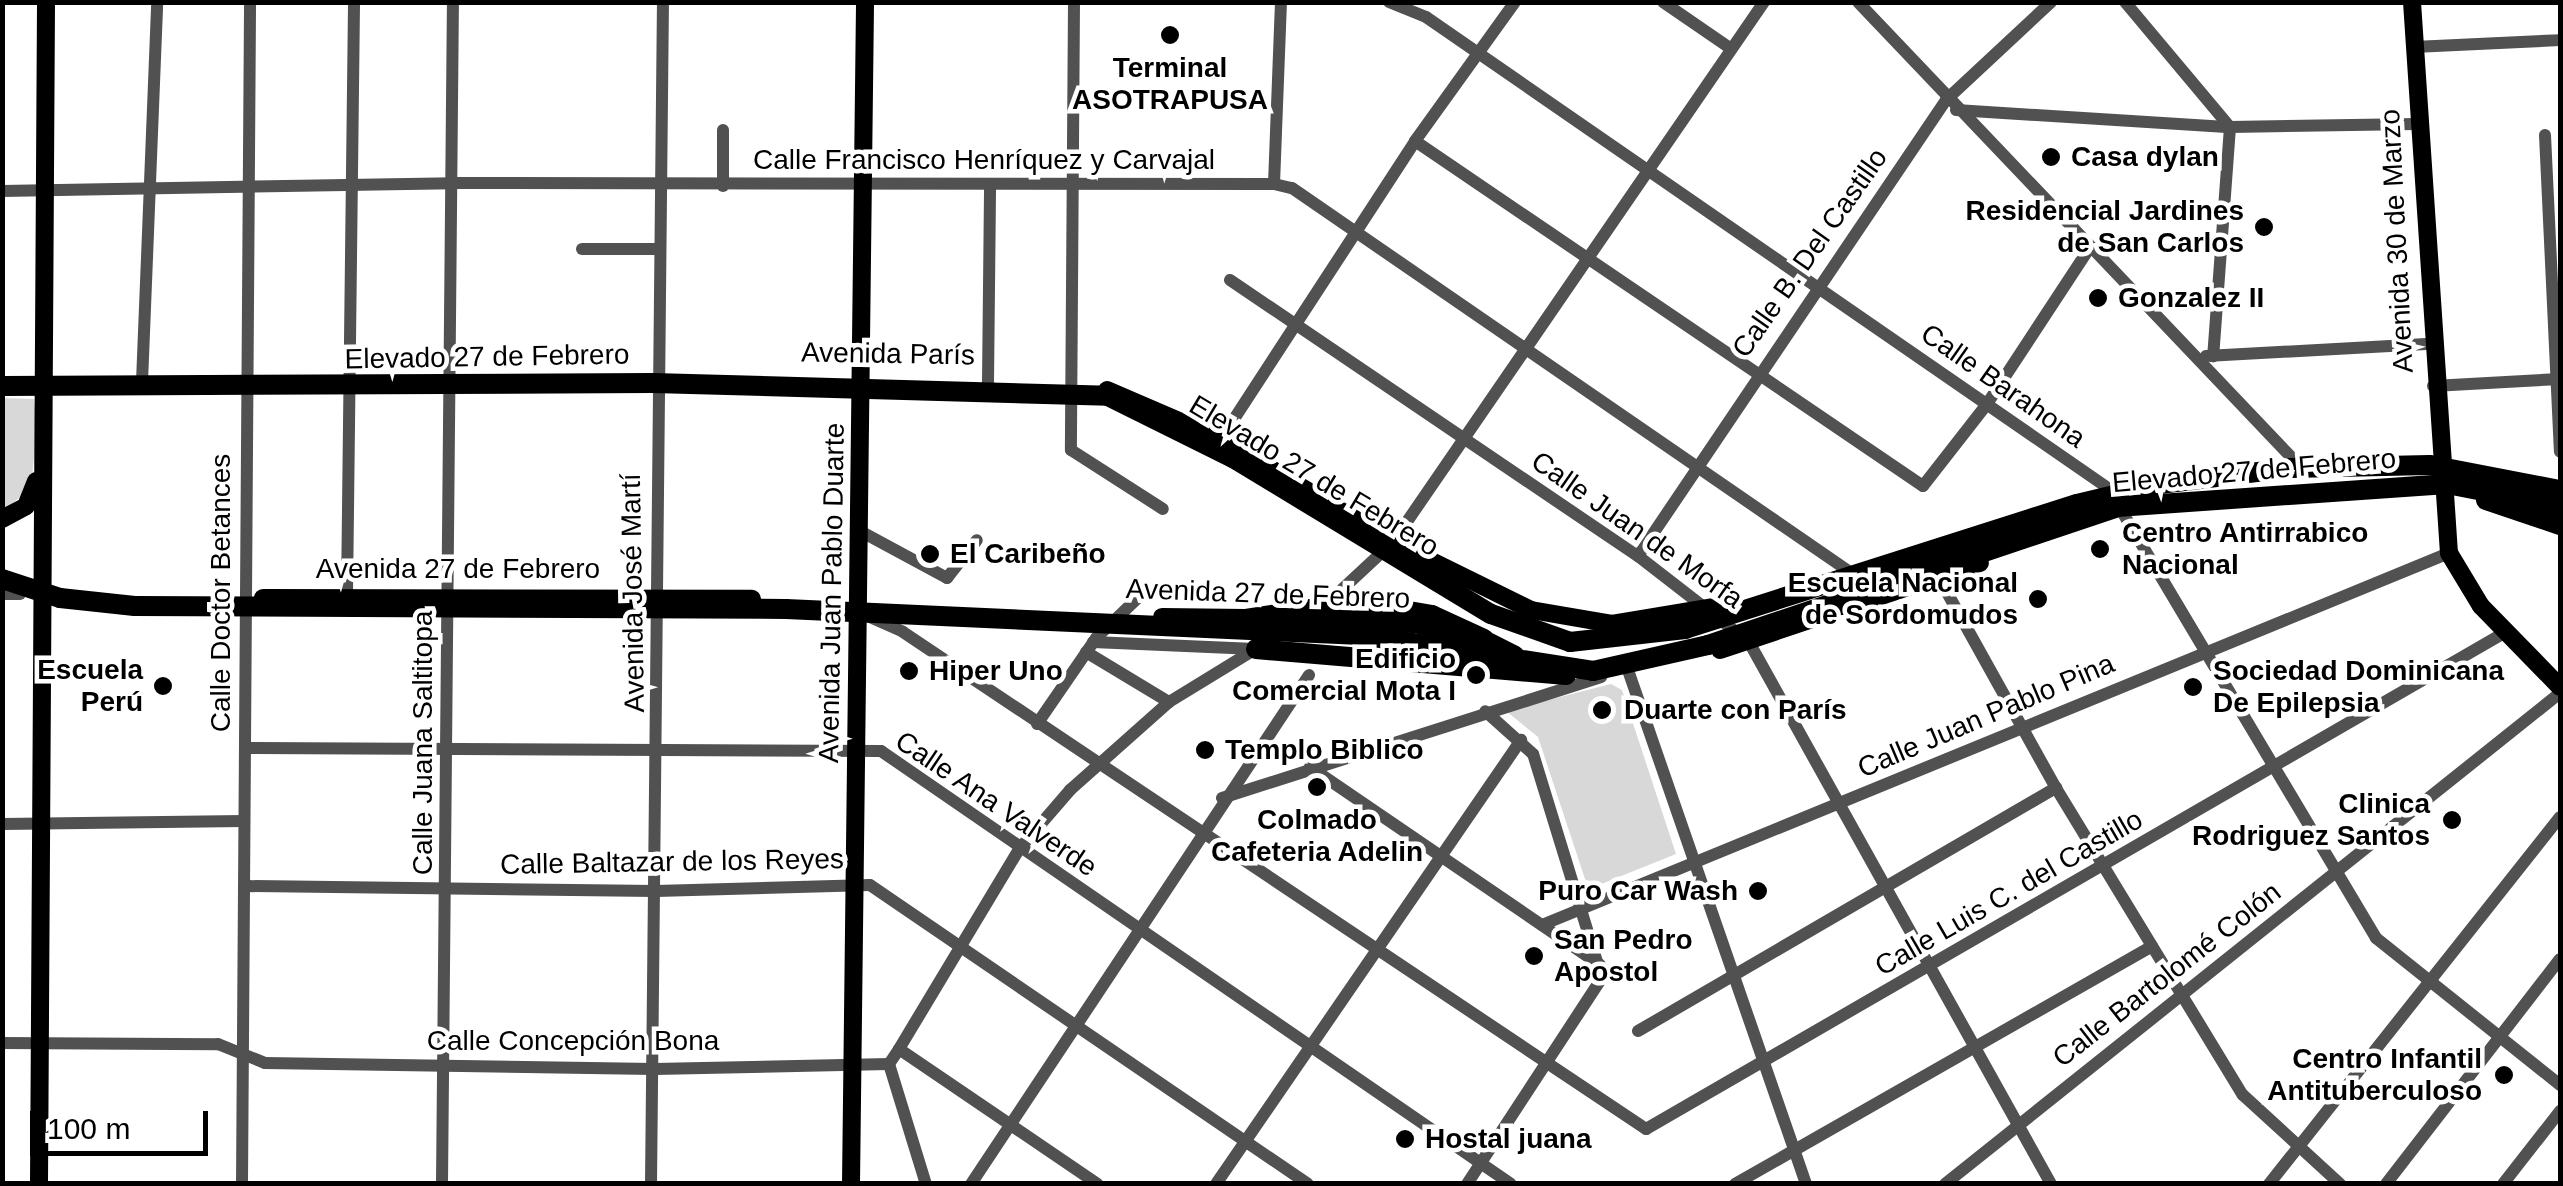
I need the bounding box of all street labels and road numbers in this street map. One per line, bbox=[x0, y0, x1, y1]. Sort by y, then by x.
street label: Avenida 30 de Marzo bbox=[2373, 108, 2421, 374]
street label: Calle B. Del Castillo bbox=[1725, 142, 1895, 364]
street label: Calle Francisco Henríquez y Carvajal bbox=[753, 143, 1215, 177]
street label: Calle Barahona bbox=[1914, 317, 2092, 455]
street label: Avenida París bbox=[801, 336, 975, 372]
street label: Elevado 27 de Febrero bbox=[344, 338, 630, 376]
street label: Elevado 27 de Febrero bbox=[1183, 388, 1445, 564]
street label: Avenida Juan Pablo Duarte bbox=[812, 423, 852, 763]
street label: Elevado 27 de Febrero bbox=[2111, 442, 2397, 500]
street label: Calle Juan de Morfa bbox=[1525, 444, 1749, 616]
street label: Calle Doctor Betances bbox=[204, 454, 238, 732]
street label: Avenida José Martí bbox=[614, 473, 652, 713]
street label: Avenida 27 de Febrero bbox=[316, 552, 600, 586]
street label: Avenida 27 de Febrero bbox=[1125, 572, 1411, 616]
street label: Calle Juana Saltitopa bbox=[406, 611, 440, 875]
street label: Calle Juan Pablo Pina bbox=[1853, 647, 2119, 785]
street label: Calle Ana Valverde bbox=[888, 724, 1104, 884]
street label: Calle Luis C. del Castillo bbox=[1869, 803, 2149, 983]
street label: Calle Baltazar de los Reyes bbox=[500, 842, 844, 882]
street label: Calle Bartolomé Colón bbox=[2046, 876, 2288, 1074]
street label: Calle Concepción Bona bbox=[427, 1024, 719, 1058]

